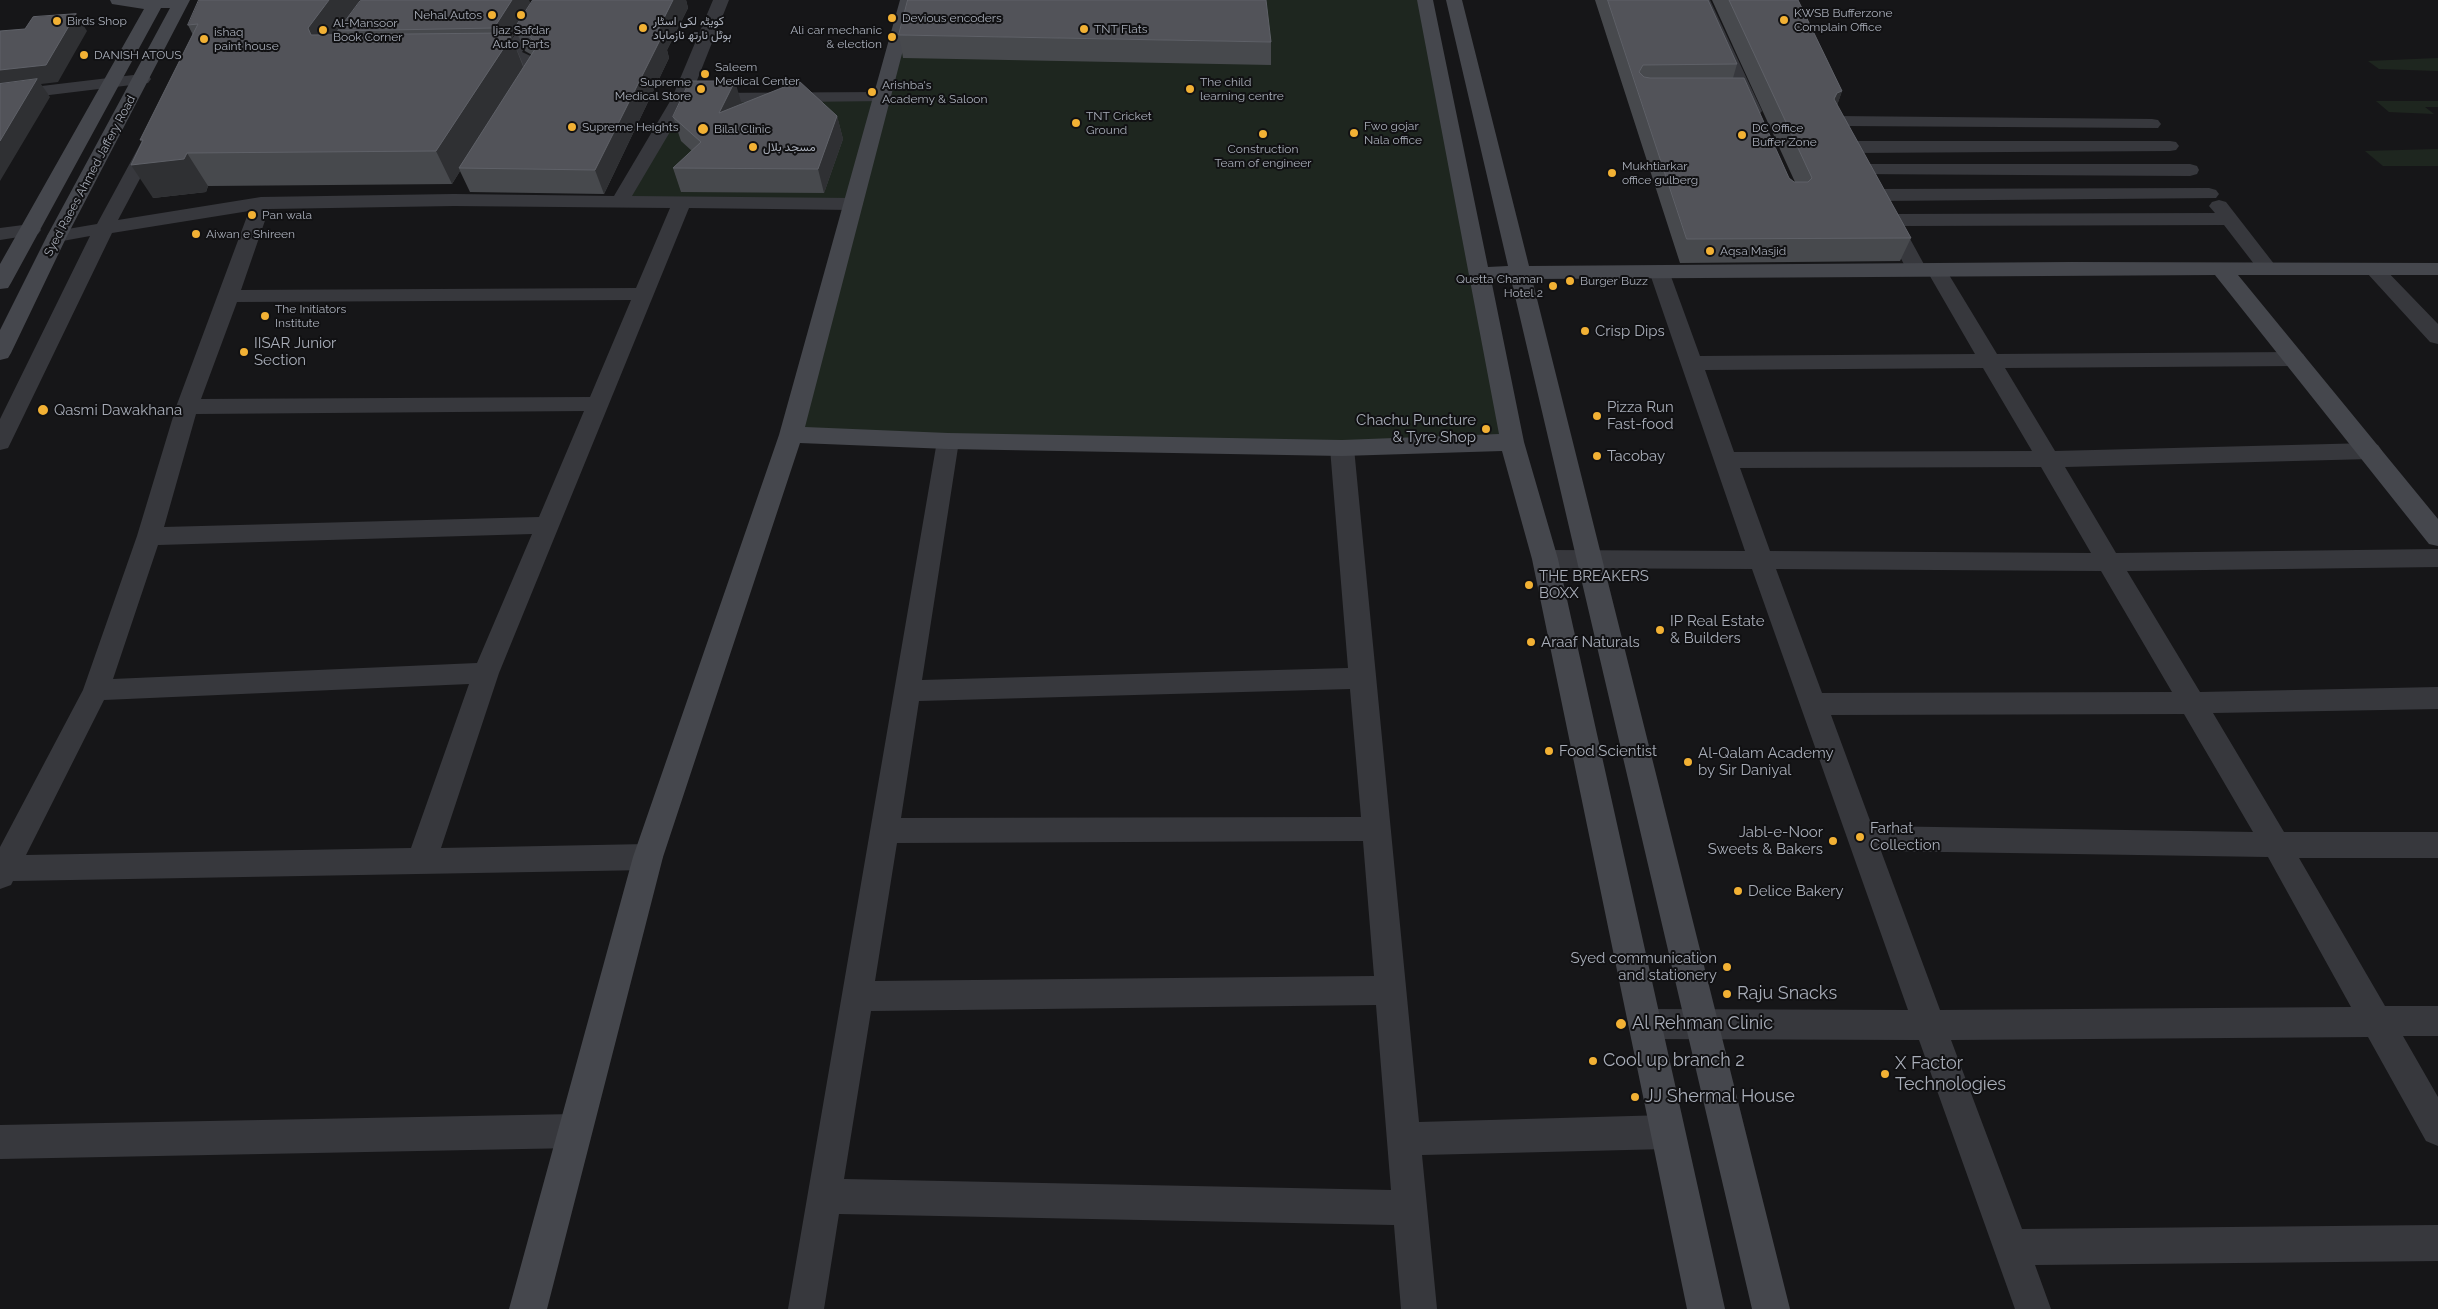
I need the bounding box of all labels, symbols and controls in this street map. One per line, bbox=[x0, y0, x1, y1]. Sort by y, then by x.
place label: KWSB Bufferzone Complain Office bbox=[1794, 6, 1893, 34]
place label: Nehal Autos bbox=[414, 8, 482, 22]
marker: Nehal Autos bbox=[486, 9, 498, 21]
marker: Ijaz Safdar Auto Parts bbox=[515, 9, 527, 21]
place label: Devious encoders bbox=[902, 11, 1002, 25]
marker: Devious encoders bbox=[886, 12, 898, 24]
place label: Birds Shop bbox=[67, 14, 127, 28]
place label: کویٹہ لکی اسٹار ہوٹل نارتھ نازماباد bbox=[653, 14, 731, 42]
marker: KWSB Bufferzone Complain Office bbox=[1778, 14, 1790, 26]
marker: Birds Shop bbox=[51, 15, 63, 27]
place label: Al-Mansoor Book Corner bbox=[333, 16, 403, 44]
marker: کویٹہ لکی اسٹار ہوٹل نارتھ نازماباد bbox=[637, 22, 649, 34]
place label: TNT Flats bbox=[1094, 22, 1148, 36]
place label: Ijaz Safdar Auto Parts bbox=[492, 23, 550, 51]
place label: Ali car mechanic & election bbox=[790, 23, 882, 51]
marker: TNT Flats bbox=[1078, 23, 1090, 35]
marker: Al-Mansoor Book Corner bbox=[317, 24, 329, 36]
place label: ishaq paint house bbox=[214, 25, 279, 53]
marker: Ali car mechanic & election bbox=[886, 31, 898, 43]
marker: ishaq paint house bbox=[198, 33, 210, 45]
place label: DANISH ATOUS bbox=[94, 48, 182, 62]
marker: DANISH ATOUS bbox=[78, 49, 90, 61]
place label: Saleem Medical Center bbox=[715, 60, 799, 88]
marker: Saleem Medical Center bbox=[699, 68, 711, 80]
place label: Supreme Medical Store bbox=[615, 75, 691, 103]
place label: The child learning centre bbox=[1200, 75, 1284, 103]
place label: Arishba's Academy & Saloon bbox=[882, 78, 987, 106]
marker: Supreme Medical Store bbox=[695, 83, 707, 95]
marker: The child learning centre bbox=[1184, 83, 1196, 95]
marker: Arishba's Academy & Saloon bbox=[866, 86, 878, 98]
street label: Syed Raees Ahmed Jaffery Road bbox=[41, 93, 139, 259]
place label: TNT Cricket Ground bbox=[1086, 109, 1152, 137]
marker: TNT Cricket Ground bbox=[1070, 117, 1082, 129]
place label: Fwo gojar Nala office bbox=[1364, 119, 1422, 147]
place label: Supreme Heights bbox=[582, 120, 679, 134]
marker: Supreme Heights bbox=[566, 121, 578, 133]
place label: DC Office Buffer Zone bbox=[1752, 121, 1817, 149]
marker: Bilal Clinic bbox=[696, 122, 710, 136]
place label: Bilal Clinic bbox=[714, 122, 771, 136]
marker: Fwo gojar Nala office bbox=[1348, 127, 1360, 139]
marker: Construction Team of engineer bbox=[1257, 128, 1269, 140]
marker: DC Office Buffer Zone bbox=[1736, 129, 1748, 141]
place label: مسجد بلال bbox=[763, 140, 816, 154]
marker: مسجد بلال bbox=[747, 141, 759, 153]
place label: Construction Team of engineer bbox=[1214, 142, 1312, 170]
place label: Mukhtiarkar office gulberg bbox=[1622, 159, 1698, 187]
marker: Mukhtiarkar office gulberg bbox=[1606, 167, 1618, 179]
place label: Pan wala bbox=[262, 208, 312, 222]
marker: Pan wala bbox=[246, 209, 258, 221]
place label: Aiwan e Shireen bbox=[206, 227, 295, 241]
marker: Aiwan e Shireen bbox=[190, 228, 202, 240]
place label: Aqsa Masjid bbox=[1720, 244, 1786, 258]
marker: Aqsa Masjid bbox=[1704, 245, 1716, 257]
place label: Quetta Chaman Hotel 2 bbox=[1456, 272, 1543, 300]
place label: Burger Buzz bbox=[1580, 274, 1648, 288]
marker: Burger Buzz bbox=[1564, 275, 1576, 287]
marker: Quetta Chaman Hotel 2 bbox=[1547, 280, 1559, 292]
place label: The Initiators Institute bbox=[275, 302, 346, 330]
marker: The Initiators Institute bbox=[259, 310, 271, 322]
place label: Crisp Dips bbox=[1595, 322, 1665, 340]
marker: Crisp Dips bbox=[1579, 325, 1591, 337]
place label: IISAR Junior Section bbox=[254, 334, 336, 369]
marker: IISAR Junior Section bbox=[238, 346, 250, 358]
place label: Pizza Run Fast-food bbox=[1607, 398, 1674, 433]
place label: Qasmi Dawakhana bbox=[54, 401, 182, 419]
marker: Qasmi Dawakhana bbox=[36, 403, 50, 417]
marker: Pizza Run Fast-food bbox=[1591, 410, 1603, 422]
place label: Chachu Puncture & Tyre Shop bbox=[1356, 411, 1476, 446]
marker: Chachu Puncture & Tyre Shop bbox=[1480, 423, 1492, 435]
place label: Tacobay bbox=[1607, 447, 1665, 465]
marker: Tacobay bbox=[1591, 450, 1603, 462]
place label: THE BREAKERS BOXX bbox=[1539, 567, 1649, 602]
marker: THE BREAKERS BOXX bbox=[1523, 579, 1535, 591]
place label: IP Real Estate & Builders bbox=[1670, 612, 1765, 647]
marker: IP Real Estate & Builders bbox=[1654, 624, 1666, 636]
place label: Araaf Naturals bbox=[1541, 633, 1640, 651]
marker: Araaf Naturals bbox=[1525, 636, 1537, 648]
place label: Food Scientist bbox=[1559, 742, 1657, 760]
place label: Al-Qalam Academy by Sir Daniyal bbox=[1698, 744, 1834, 779]
marker: Food Scientist bbox=[1543, 745, 1555, 757]
marker: Al-Qalam Academy by Sir Daniyal bbox=[1682, 756, 1694, 768]
place label: Farhat Collection bbox=[1870, 819, 1940, 854]
place label: Jabl-e-Noor Sweets & Bakers bbox=[1708, 823, 1823, 858]
marker: Farhat Collection bbox=[1854, 831, 1866, 843]
marker: Jabl-e-Noor Sweets & Bakers bbox=[1827, 835, 1839, 847]
place label: Delice Bakery bbox=[1748, 882, 1844, 900]
marker: Delice Bakery bbox=[1732, 885, 1744, 897]
place label: Syed communication and stationery bbox=[1570, 949, 1717, 984]
marker: Syed communication and stationery bbox=[1721, 961, 1733, 973]
place label: Raju Snacks bbox=[1737, 983, 1837, 1005]
marker: Raju Snacks bbox=[1721, 988, 1733, 1000]
place label: Al Rehman Clinic bbox=[1632, 1013, 1773, 1035]
marker: Al Rehman Clinic bbox=[1614, 1017, 1628, 1031]
place label: Cool up branch 2 bbox=[1603, 1050, 1745, 1072]
place label: X Factor Technologies bbox=[1895, 1053, 2006, 1096]
marker: Cool up branch 2 bbox=[1587, 1055, 1599, 1067]
marker: X Factor Technologies bbox=[1879, 1068, 1891, 1080]
place label: JJ Shermal House bbox=[1645, 1086, 1795, 1108]
marker: JJ Shermal House bbox=[1629, 1091, 1641, 1103]

